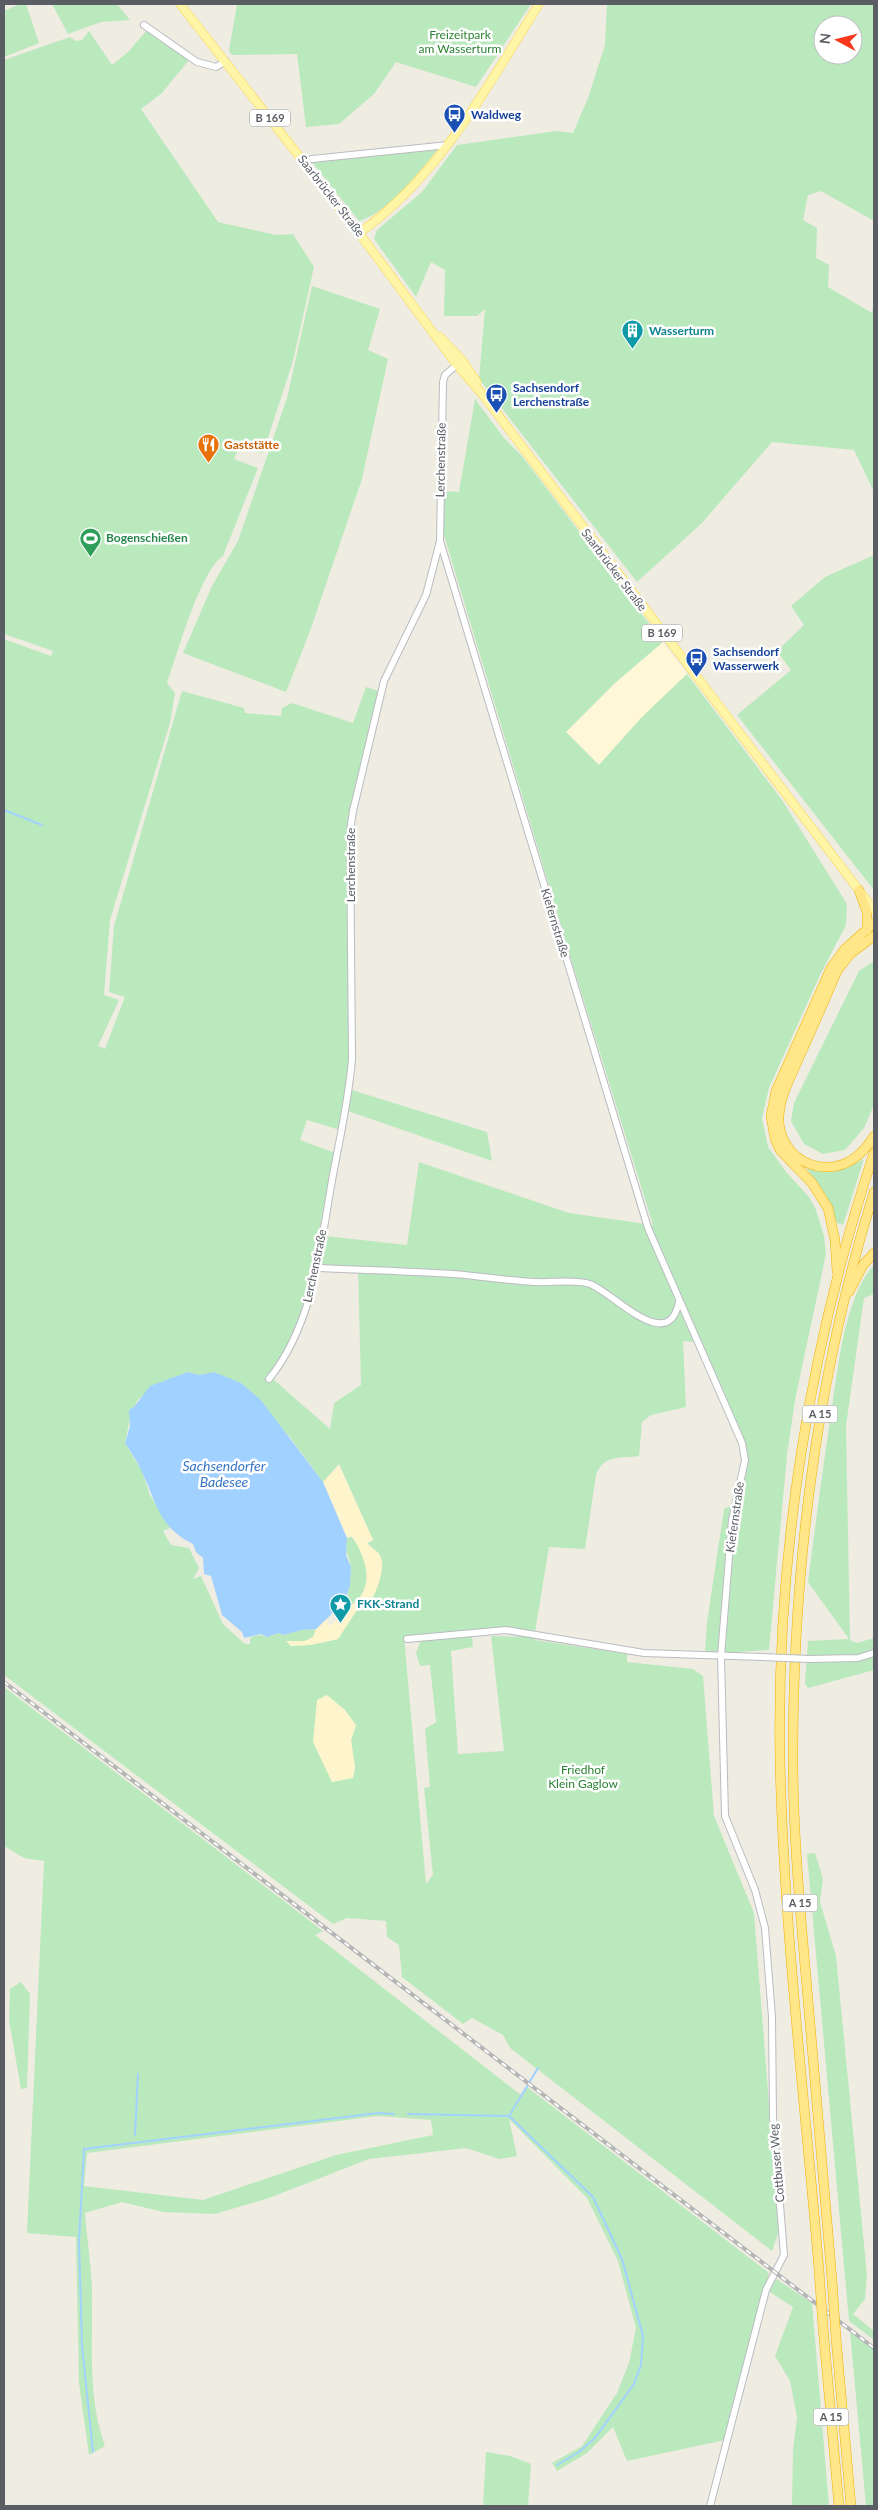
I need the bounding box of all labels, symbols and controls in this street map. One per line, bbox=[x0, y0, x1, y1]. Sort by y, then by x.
north arrow bbox=[813, 15, 863, 65]
park label: Freizeitpark am Wasserturm bbox=[419, 27, 502, 56]
text: N bbox=[816, 32, 834, 45]
bus stop icon: Waldweg bbox=[443, 103, 467, 134]
place label: Waldweg bbox=[471, 107, 522, 122]
road number: B 169 bbox=[250, 110, 290, 126]
street label: Saarbrücker Straße bbox=[295, 152, 368, 240]
building icon: Wasserturm bbox=[621, 319, 645, 350]
place label: Wasserturm bbox=[649, 323, 714, 338]
place label: Sachsendorf Lerchenstraße bbox=[513, 380, 590, 409]
bus stop icon: Sachsendorf Lerchenstraße bbox=[485, 383, 509, 414]
street label: Lerchenstraße bbox=[432, 423, 449, 497]
restaurant icon: Gaststätte bbox=[196, 433, 220, 464]
place label: Gaststätte bbox=[224, 437, 280, 452]
street label: Saarbrücker Straße bbox=[578, 525, 650, 614]
sports icon: Bogenschießen bbox=[78, 526, 102, 557]
place label: Bogenschießen bbox=[106, 530, 188, 545]
road number: B 169 bbox=[642, 624, 682, 641]
place label: Sachsendorf Wasserwerk bbox=[713, 644, 780, 673]
bus stop icon: Sachsendorf Wasserwerk bbox=[685, 647, 709, 678]
street label: Lerchenstraße bbox=[343, 828, 358, 902]
street label: Kiefernstraße bbox=[538, 886, 573, 959]
street label: Lerchenstraße bbox=[299, 1228, 330, 1304]
road number: A 15 bbox=[802, 1406, 838, 1422]
water label: Sachsendorfer Badesee bbox=[183, 1457, 266, 1490]
street label: Kiefernstraße bbox=[722, 1480, 747, 1553]
place icon: FKK-Strand bbox=[329, 1592, 353, 1623]
place label: FKK-Strand bbox=[357, 1596, 419, 1611]
park label: Friedhof Klein Gaglow bbox=[548, 1762, 618, 1791]
road number: A 15 bbox=[782, 1895, 818, 1912]
street label: Cottbuser Weg bbox=[766, 2123, 787, 2203]
road number: A 15 bbox=[814, 2408, 848, 2426]

